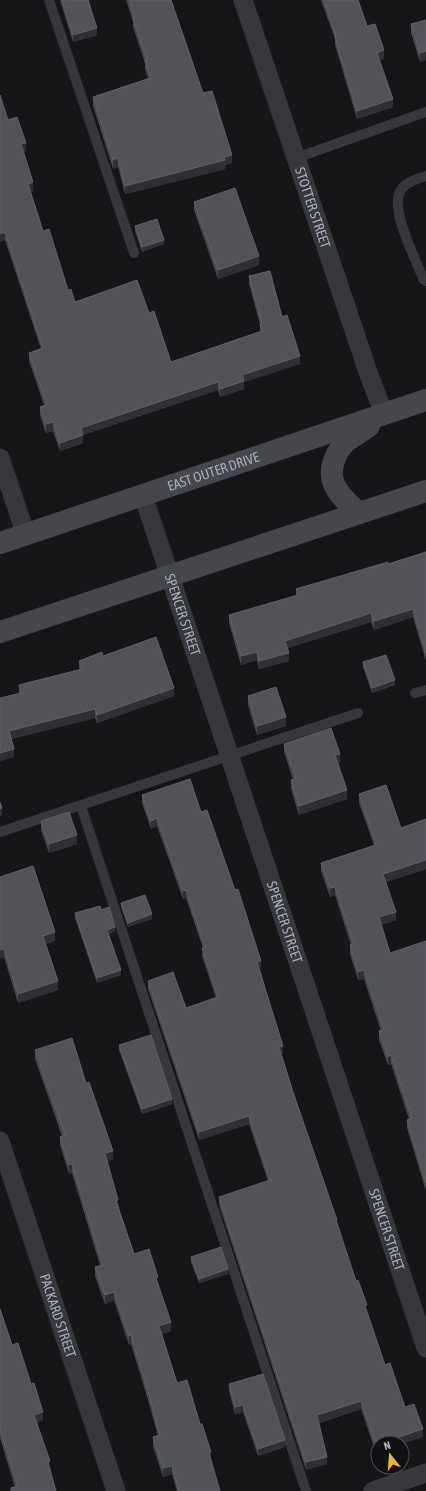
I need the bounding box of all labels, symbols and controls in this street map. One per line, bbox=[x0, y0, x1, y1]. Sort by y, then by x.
street label: STOTTER STREET bbox=[292, 165, 334, 250]
street label: EAST OUTER DRIVE bbox=[165, 449, 261, 494]
street label: SPENCER STREET bbox=[162, 572, 204, 658]
street label: SPENCER STREET bbox=[264, 879, 306, 965]
street label: SPENCER STREET bbox=[366, 1187, 408, 1273]
street label: PACKARD STREET bbox=[37, 1272, 79, 1360]
north arrow bbox=[370, 1435, 410, 1475]
text: N bbox=[382, 1439, 392, 1452]

